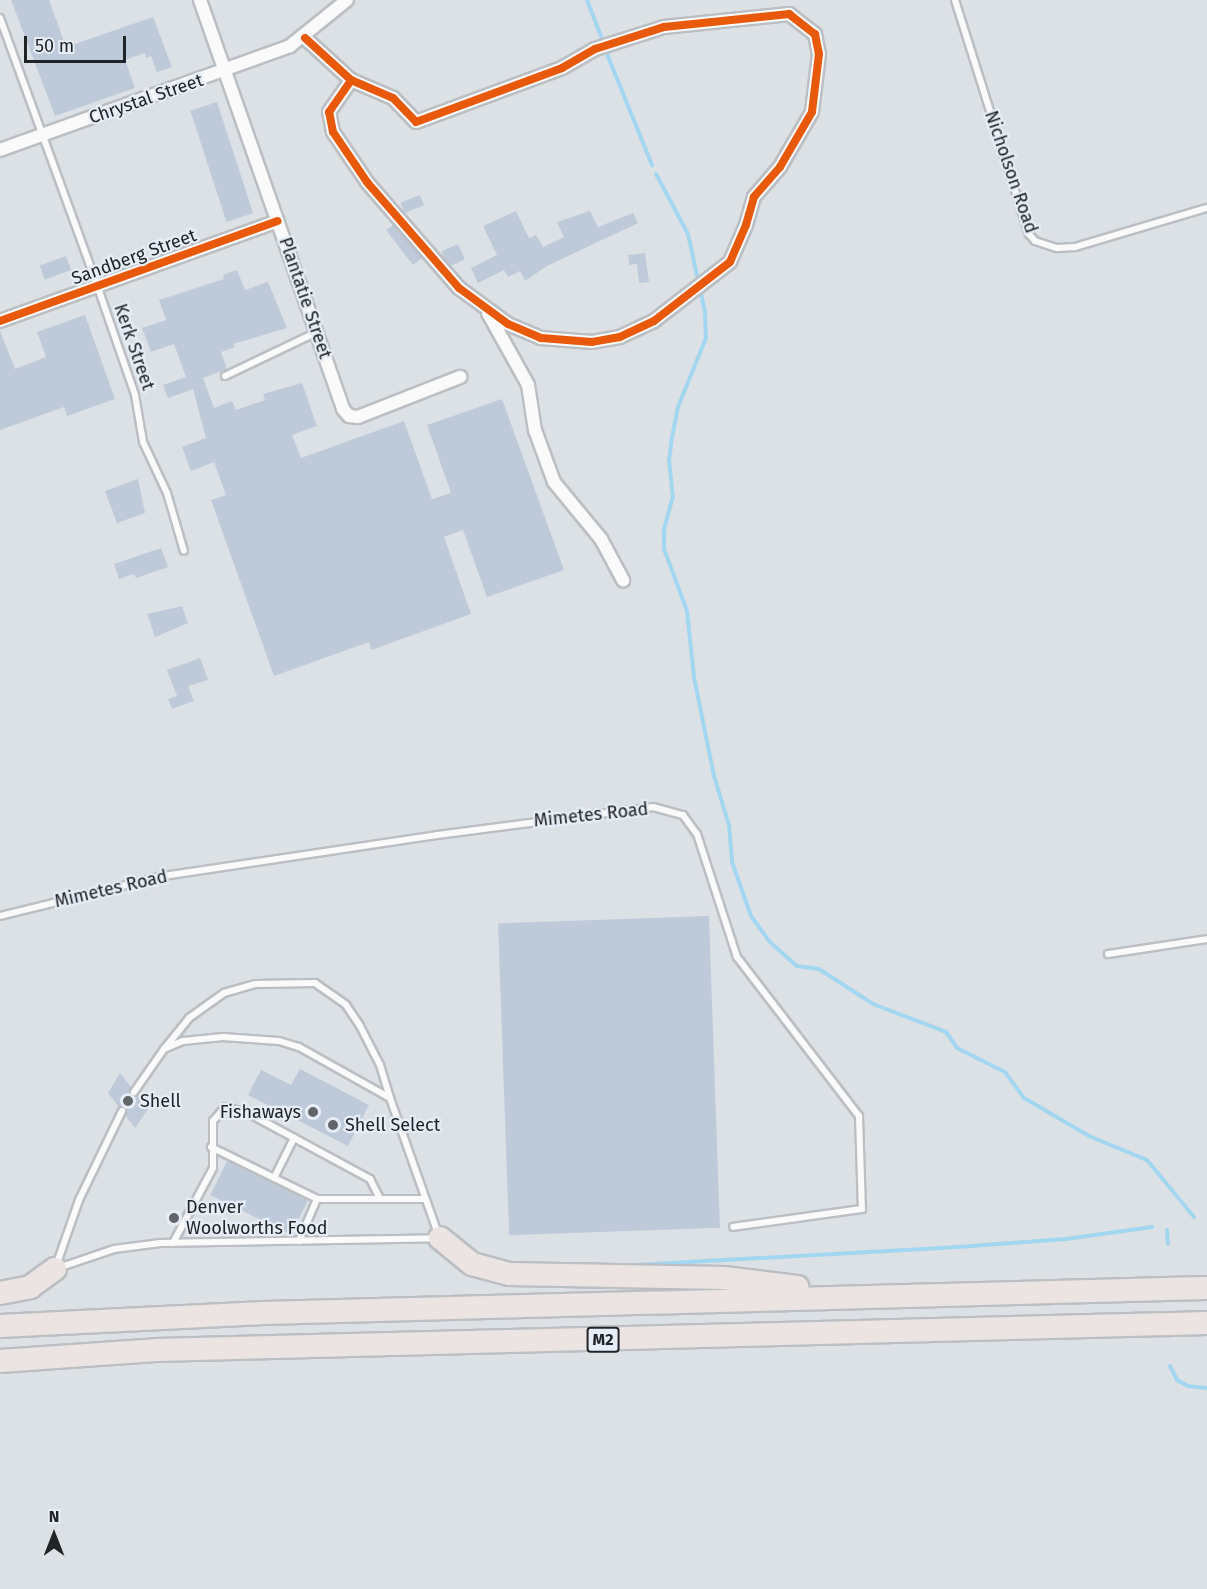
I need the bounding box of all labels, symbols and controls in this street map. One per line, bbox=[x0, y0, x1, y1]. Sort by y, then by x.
scale bar bbox=[27, 24, 129, 62]
text: 50 m bbox=[35, 35, 74, 57]
street label: Chrystal Street bbox=[86, 69, 206, 129]
street label: Nicholson Road bbox=[980, 108, 1042, 236]
street label: Sandberg Street bbox=[69, 224, 199, 290]
street label: Plantatie Street bbox=[274, 234, 336, 362]
street label: Kerk Street bbox=[109, 301, 159, 393]
street label: Mimetes Road bbox=[533, 798, 649, 832]
street label: Mimetes Road bbox=[53, 866, 169, 912]
place label: Shell bbox=[140, 1090, 181, 1112]
marker: Shell bbox=[121, 1094, 135, 1108]
place label: Fishaways bbox=[220, 1101, 301, 1123]
marker: Fishaways bbox=[306, 1105, 320, 1119]
place label: Shell Select bbox=[345, 1114, 440, 1136]
marker: Shell Select bbox=[326, 1118, 340, 1132]
place label: Denver Woolworths Food bbox=[186, 1197, 328, 1240]
marker: Denver Woolworths Food bbox=[167, 1211, 181, 1225]
road number: M2 bbox=[586, 1327, 620, 1353]
north arrow bbox=[24, 1505, 84, 1565]
text: N bbox=[49, 1507, 59, 1526]

